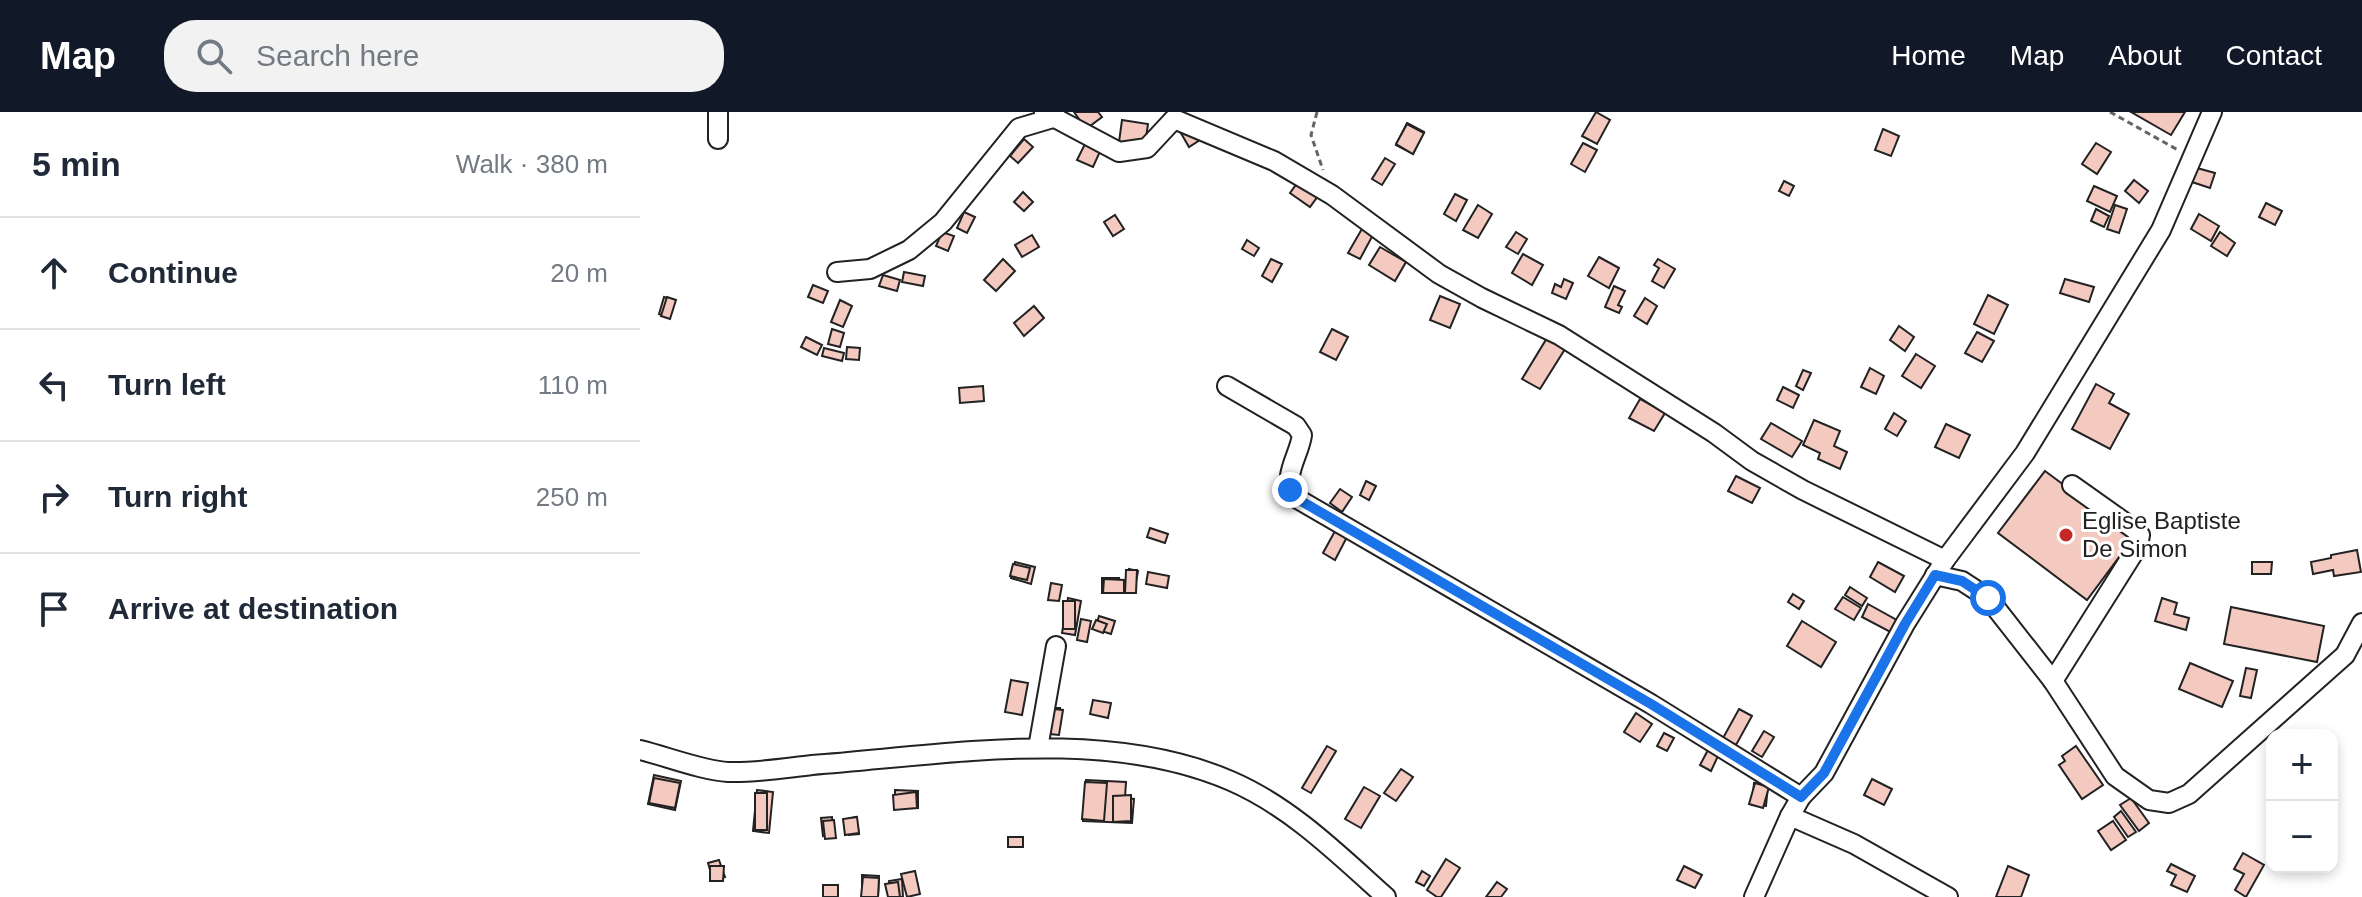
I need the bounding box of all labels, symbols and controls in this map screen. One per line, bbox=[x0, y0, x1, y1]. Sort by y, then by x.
search box bbox=[164, 20, 724, 92]
icon: search bbox=[192, 34, 236, 78]
text: Map bbox=[40, 35, 116, 77]
text: Search here bbox=[256, 39, 419, 72]
text: Home bbox=[1891, 40, 1966, 71]
text: Map bbox=[2010, 40, 2064, 71]
text: About bbox=[2108, 40, 2182, 71]
text: Contact bbox=[2226, 40, 2322, 71]
text: 5 min bbox=[32, 145, 121, 183]
text: Walk · 380 m bbox=[456, 149, 608, 179]
icon: ahead bbox=[32, 251, 76, 295]
text: Continue bbox=[108, 256, 238, 289]
text: 20 m bbox=[550, 258, 608, 288]
icon: left bbox=[32, 363, 76, 407]
text: Turn left bbox=[108, 368, 226, 401]
text: 110 m bbox=[538, 370, 608, 400]
route end bbox=[1272, 472, 1308, 508]
icon: right bbox=[32, 475, 76, 519]
text: Turn right bbox=[108, 480, 247, 513]
text: 250 m bbox=[536, 482, 608, 512]
place label: Eglise Baptiste De Simon bbox=[2082, 507, 2241, 562]
marker: Eglise Baptiste De Simon bbox=[2057, 526, 2075, 544]
route start bbox=[1970, 580, 2006, 616]
icon: arrive bbox=[32, 587, 76, 631]
text: Arrive at destination bbox=[108, 592, 398, 625]
map controls bbox=[2266, 729, 2338, 873]
button: + bbox=[2266, 729, 2338, 801]
button: − bbox=[2266, 801, 2338, 873]

